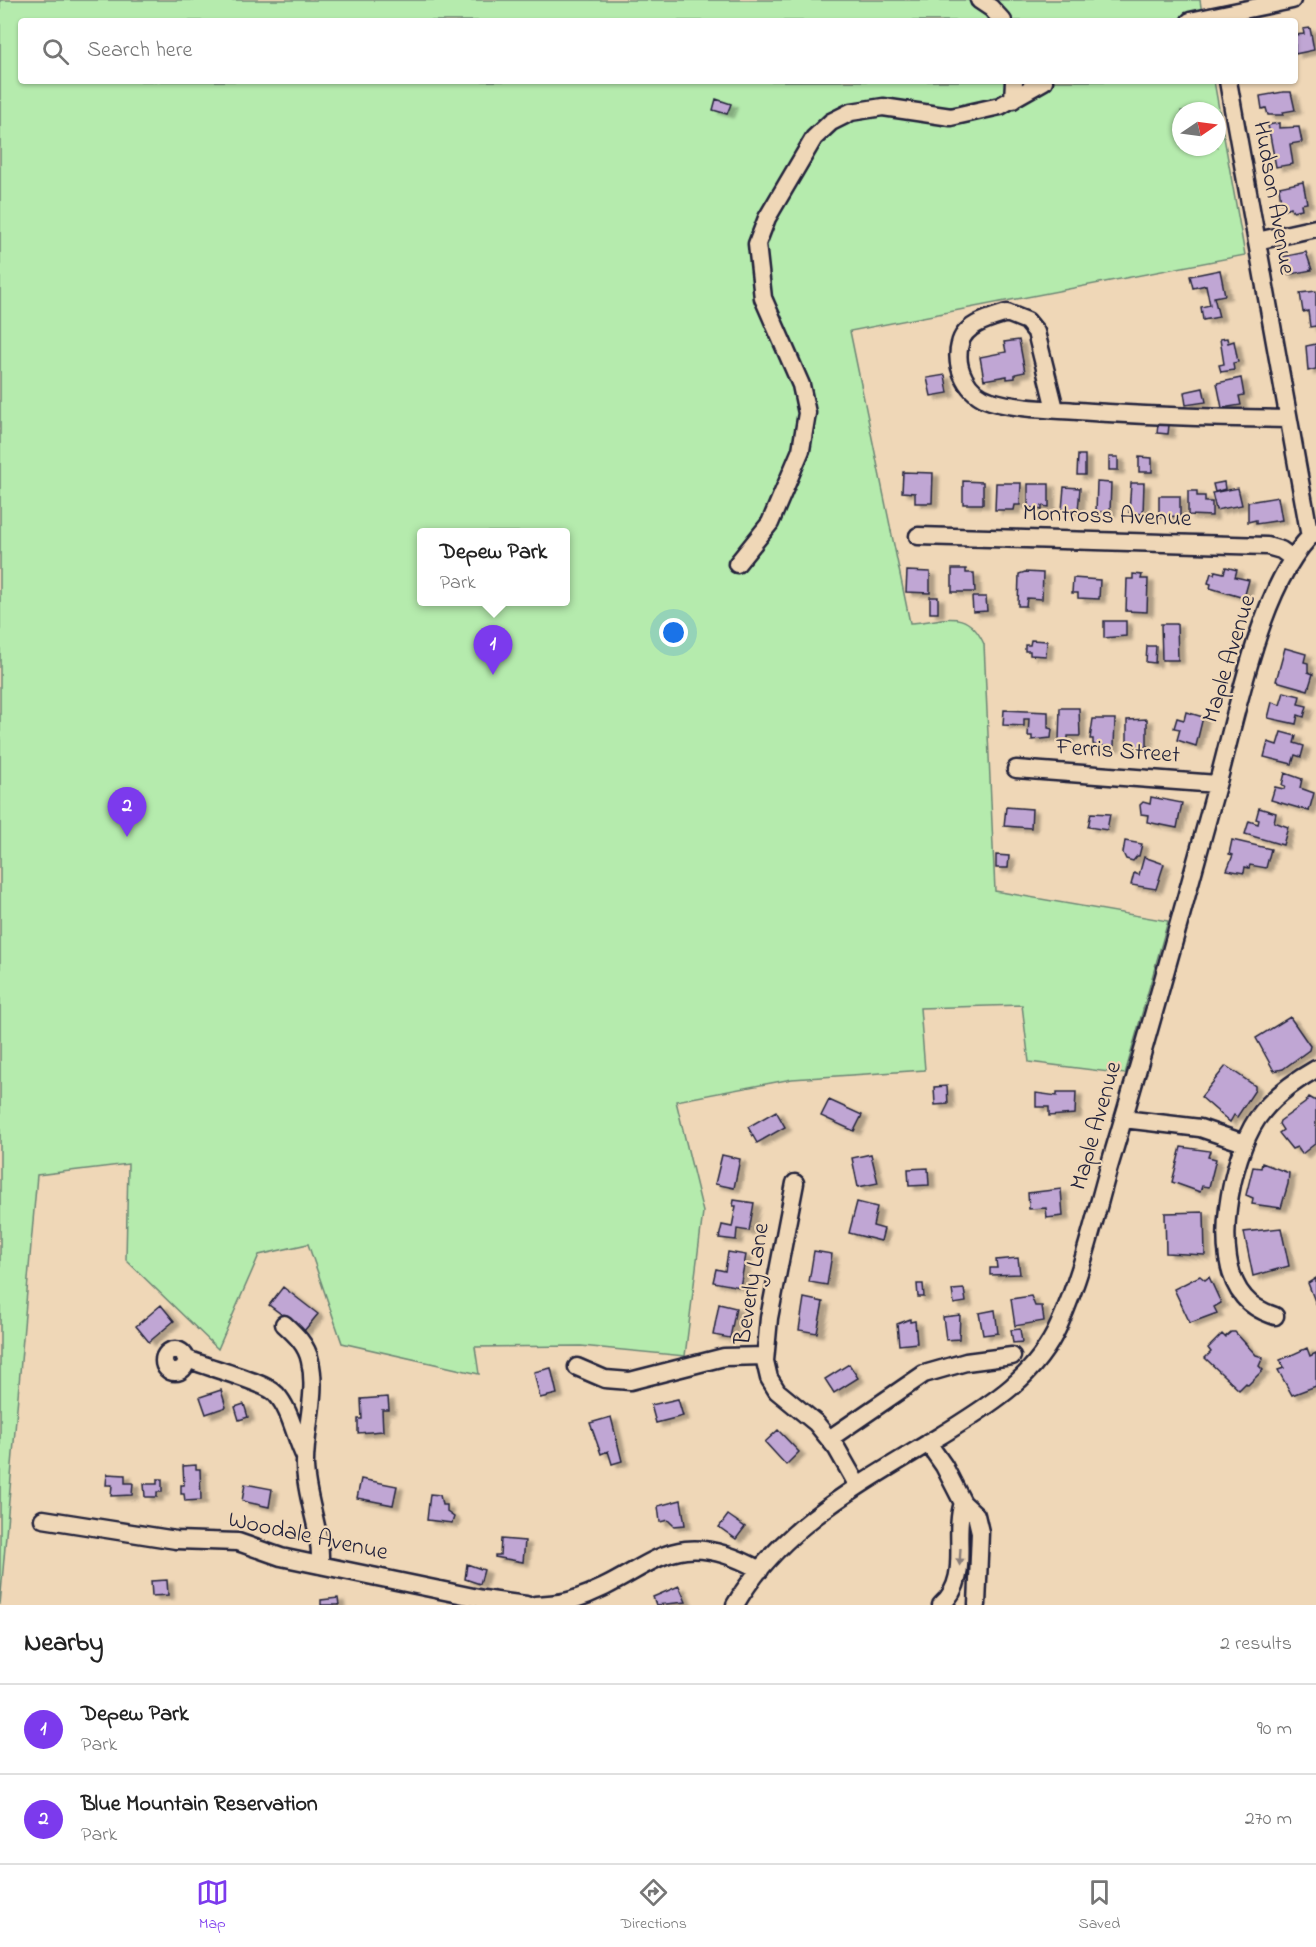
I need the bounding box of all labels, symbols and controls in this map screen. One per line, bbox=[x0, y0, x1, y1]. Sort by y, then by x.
search box bbox=[18, 18, 1298, 84]
icon: search bbox=[39, 35, 72, 68]
text: Search here bbox=[87, 35, 192, 67]
north arrow bbox=[1172, 102, 1226, 156]
street label: Hudson Avenue bbox=[1242, 118, 1304, 278]
street label: Montross Avenue bbox=[1022, 497, 1192, 537]
popup bbox=[417, 528, 570, 606]
text: Depew Park bbox=[440, 537, 547, 569]
text: Park bbox=[440, 569, 476, 598]
street label: Maple Avenue bbox=[1194, 590, 1266, 727]
your location bbox=[659, 618, 688, 647]
pin: 1 bbox=[474, 626, 512, 675]
street label: Ferris Street bbox=[1054, 730, 1181, 774]
pin: 2 bbox=[108, 788, 146, 837]
street label: Maple Avenue bbox=[1062, 1057, 1132, 1194]
street label: Beverly Lane bbox=[726, 1220, 781, 1349]
street label: Woodale Avenue bbox=[225, 1503, 391, 1571]
one-way arrow bbox=[955, 1547, 964, 1566]
text: Nearby bbox=[24, 1625, 103, 1663]
text: 2 results bbox=[1220, 1630, 1292, 1659]
text: Depew Park bbox=[81, 1699, 189, 1731]
text: 1 bbox=[40, 1715, 47, 1744]
text: 90 m bbox=[1257, 1715, 1292, 1744]
text: Park bbox=[81, 1731, 117, 1760]
text: Blue Mountain Reservation bbox=[81, 1789, 318, 1821]
text: 2 bbox=[39, 1805, 48, 1834]
text: 270 m bbox=[1245, 1805, 1292, 1834]
text: Park bbox=[81, 1821, 117, 1850]
tab: Map bbox=[196, 1876, 229, 1936]
tab: Directions bbox=[620, 1876, 687, 1936]
tab: Saved bbox=[1078, 1876, 1120, 1936]

